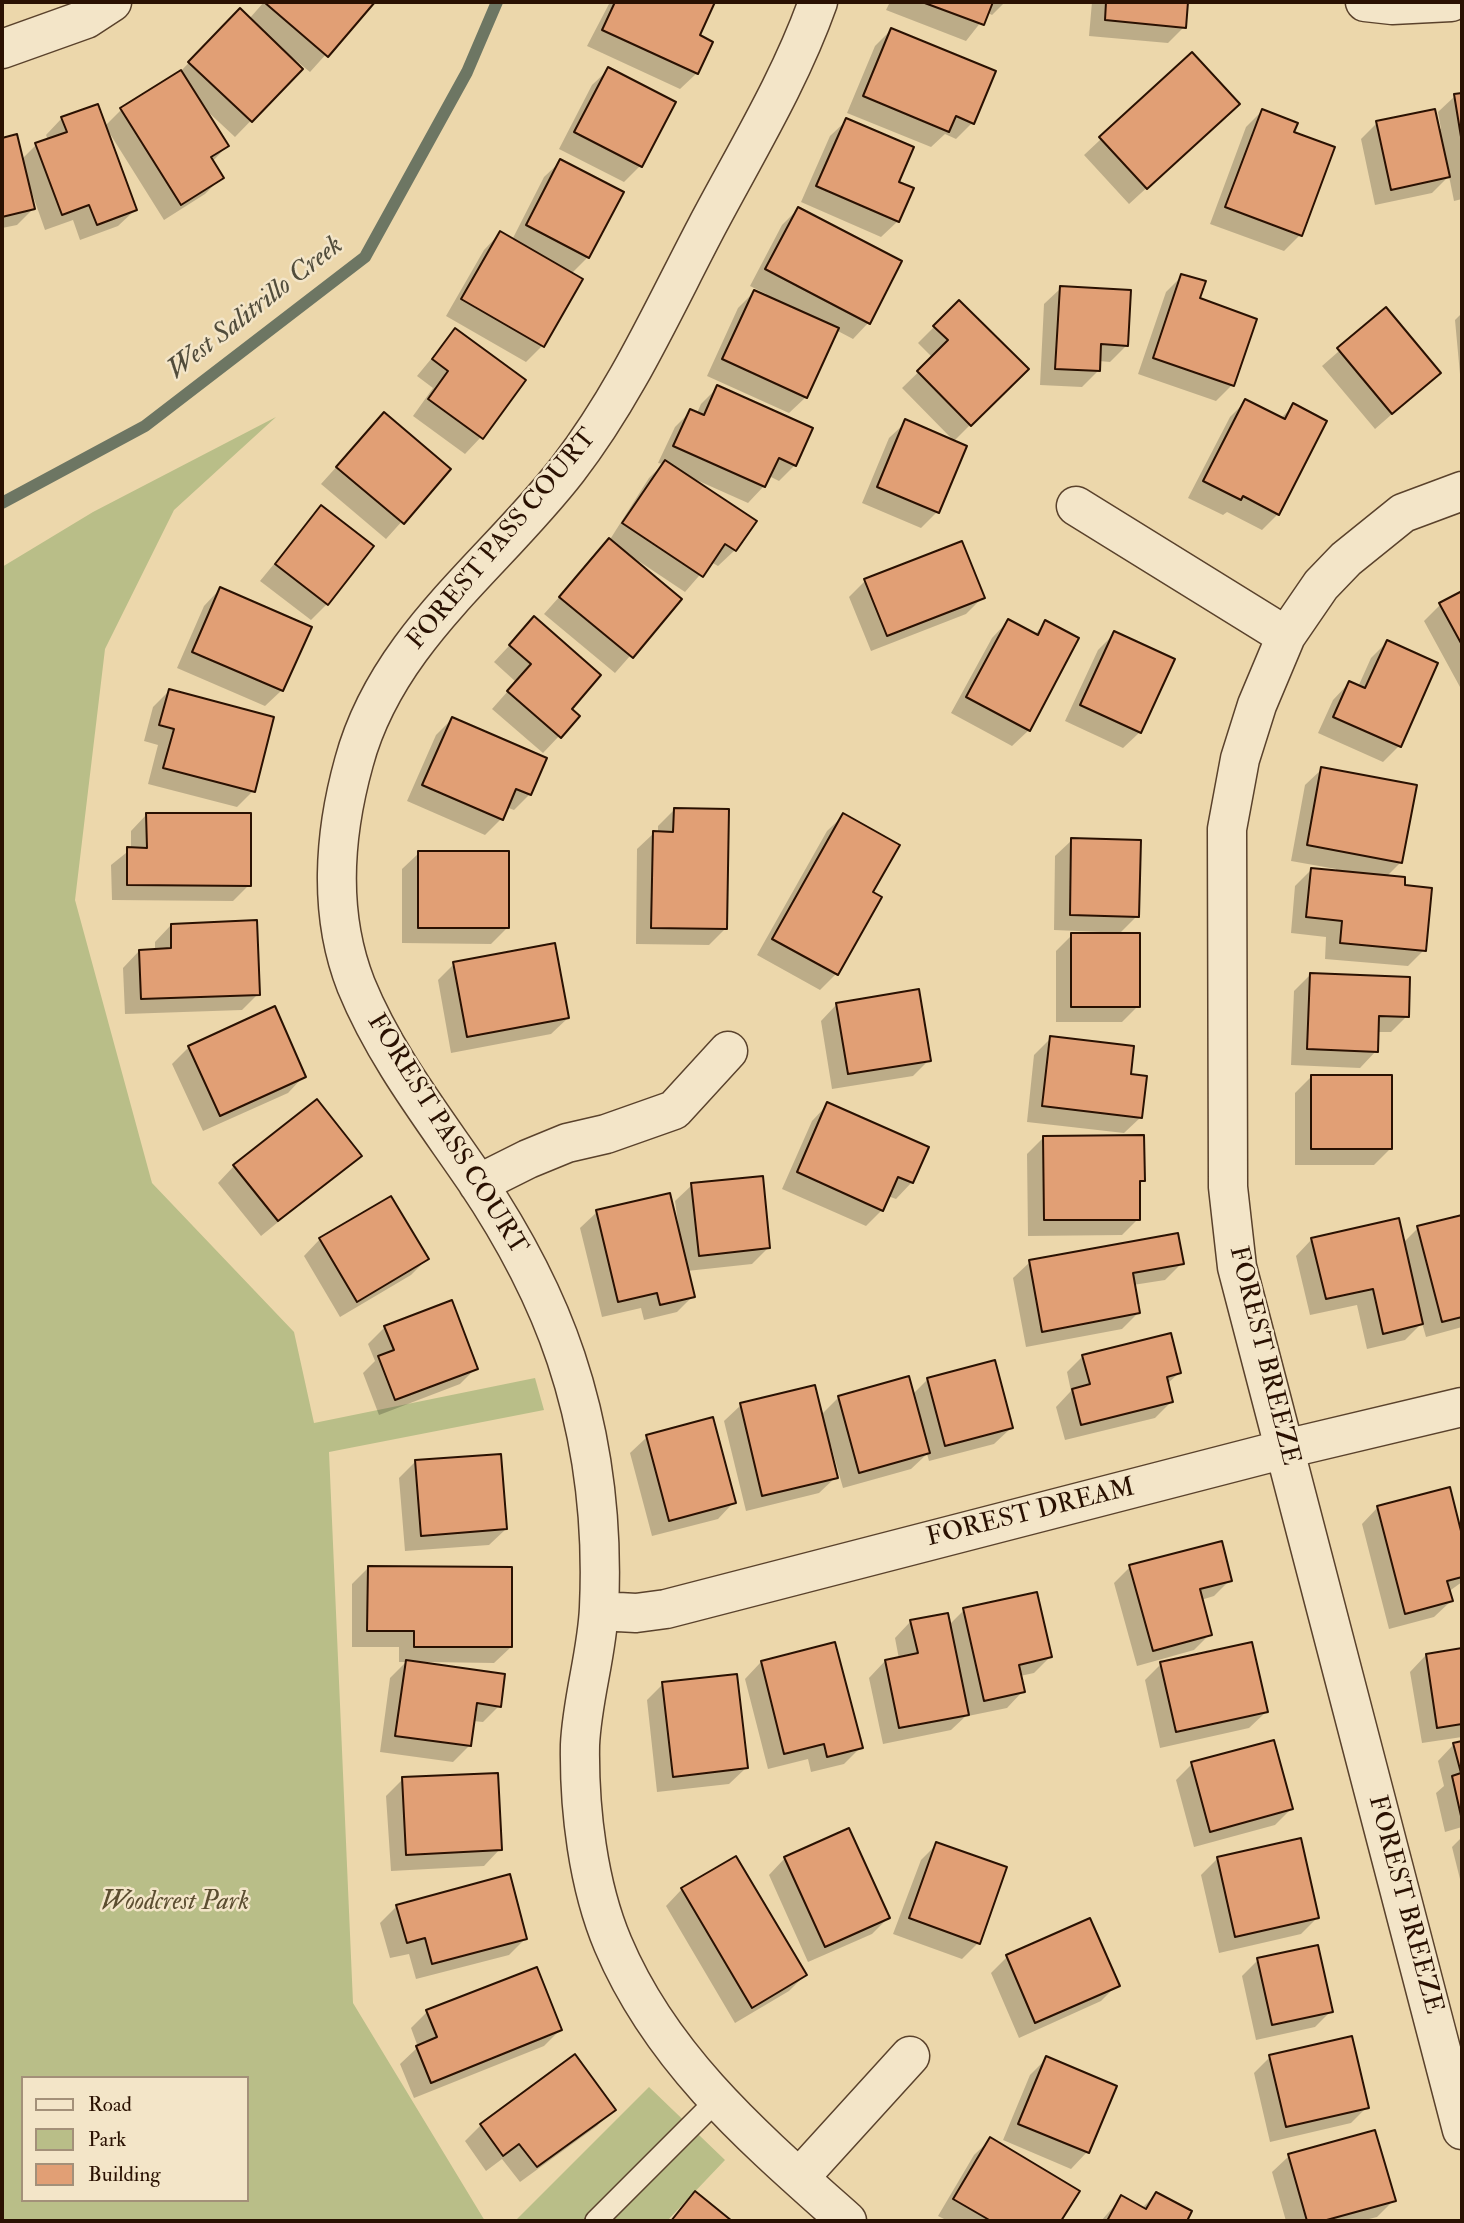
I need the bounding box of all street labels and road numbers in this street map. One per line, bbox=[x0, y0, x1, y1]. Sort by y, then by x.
street label: FOREST PASS COURT bbox=[402, 423, 604, 657]
street label: FOREST PASS COURT bbox=[359, 1009, 533, 1261]
street label: FOREST BREEZE bbox=[1221, 1243, 1305, 1469]
street label: FOREST DREAM bbox=[924, 1473, 1138, 1555]
street label: FOREST BREEZE bbox=[1360, 1792, 1448, 2018]

